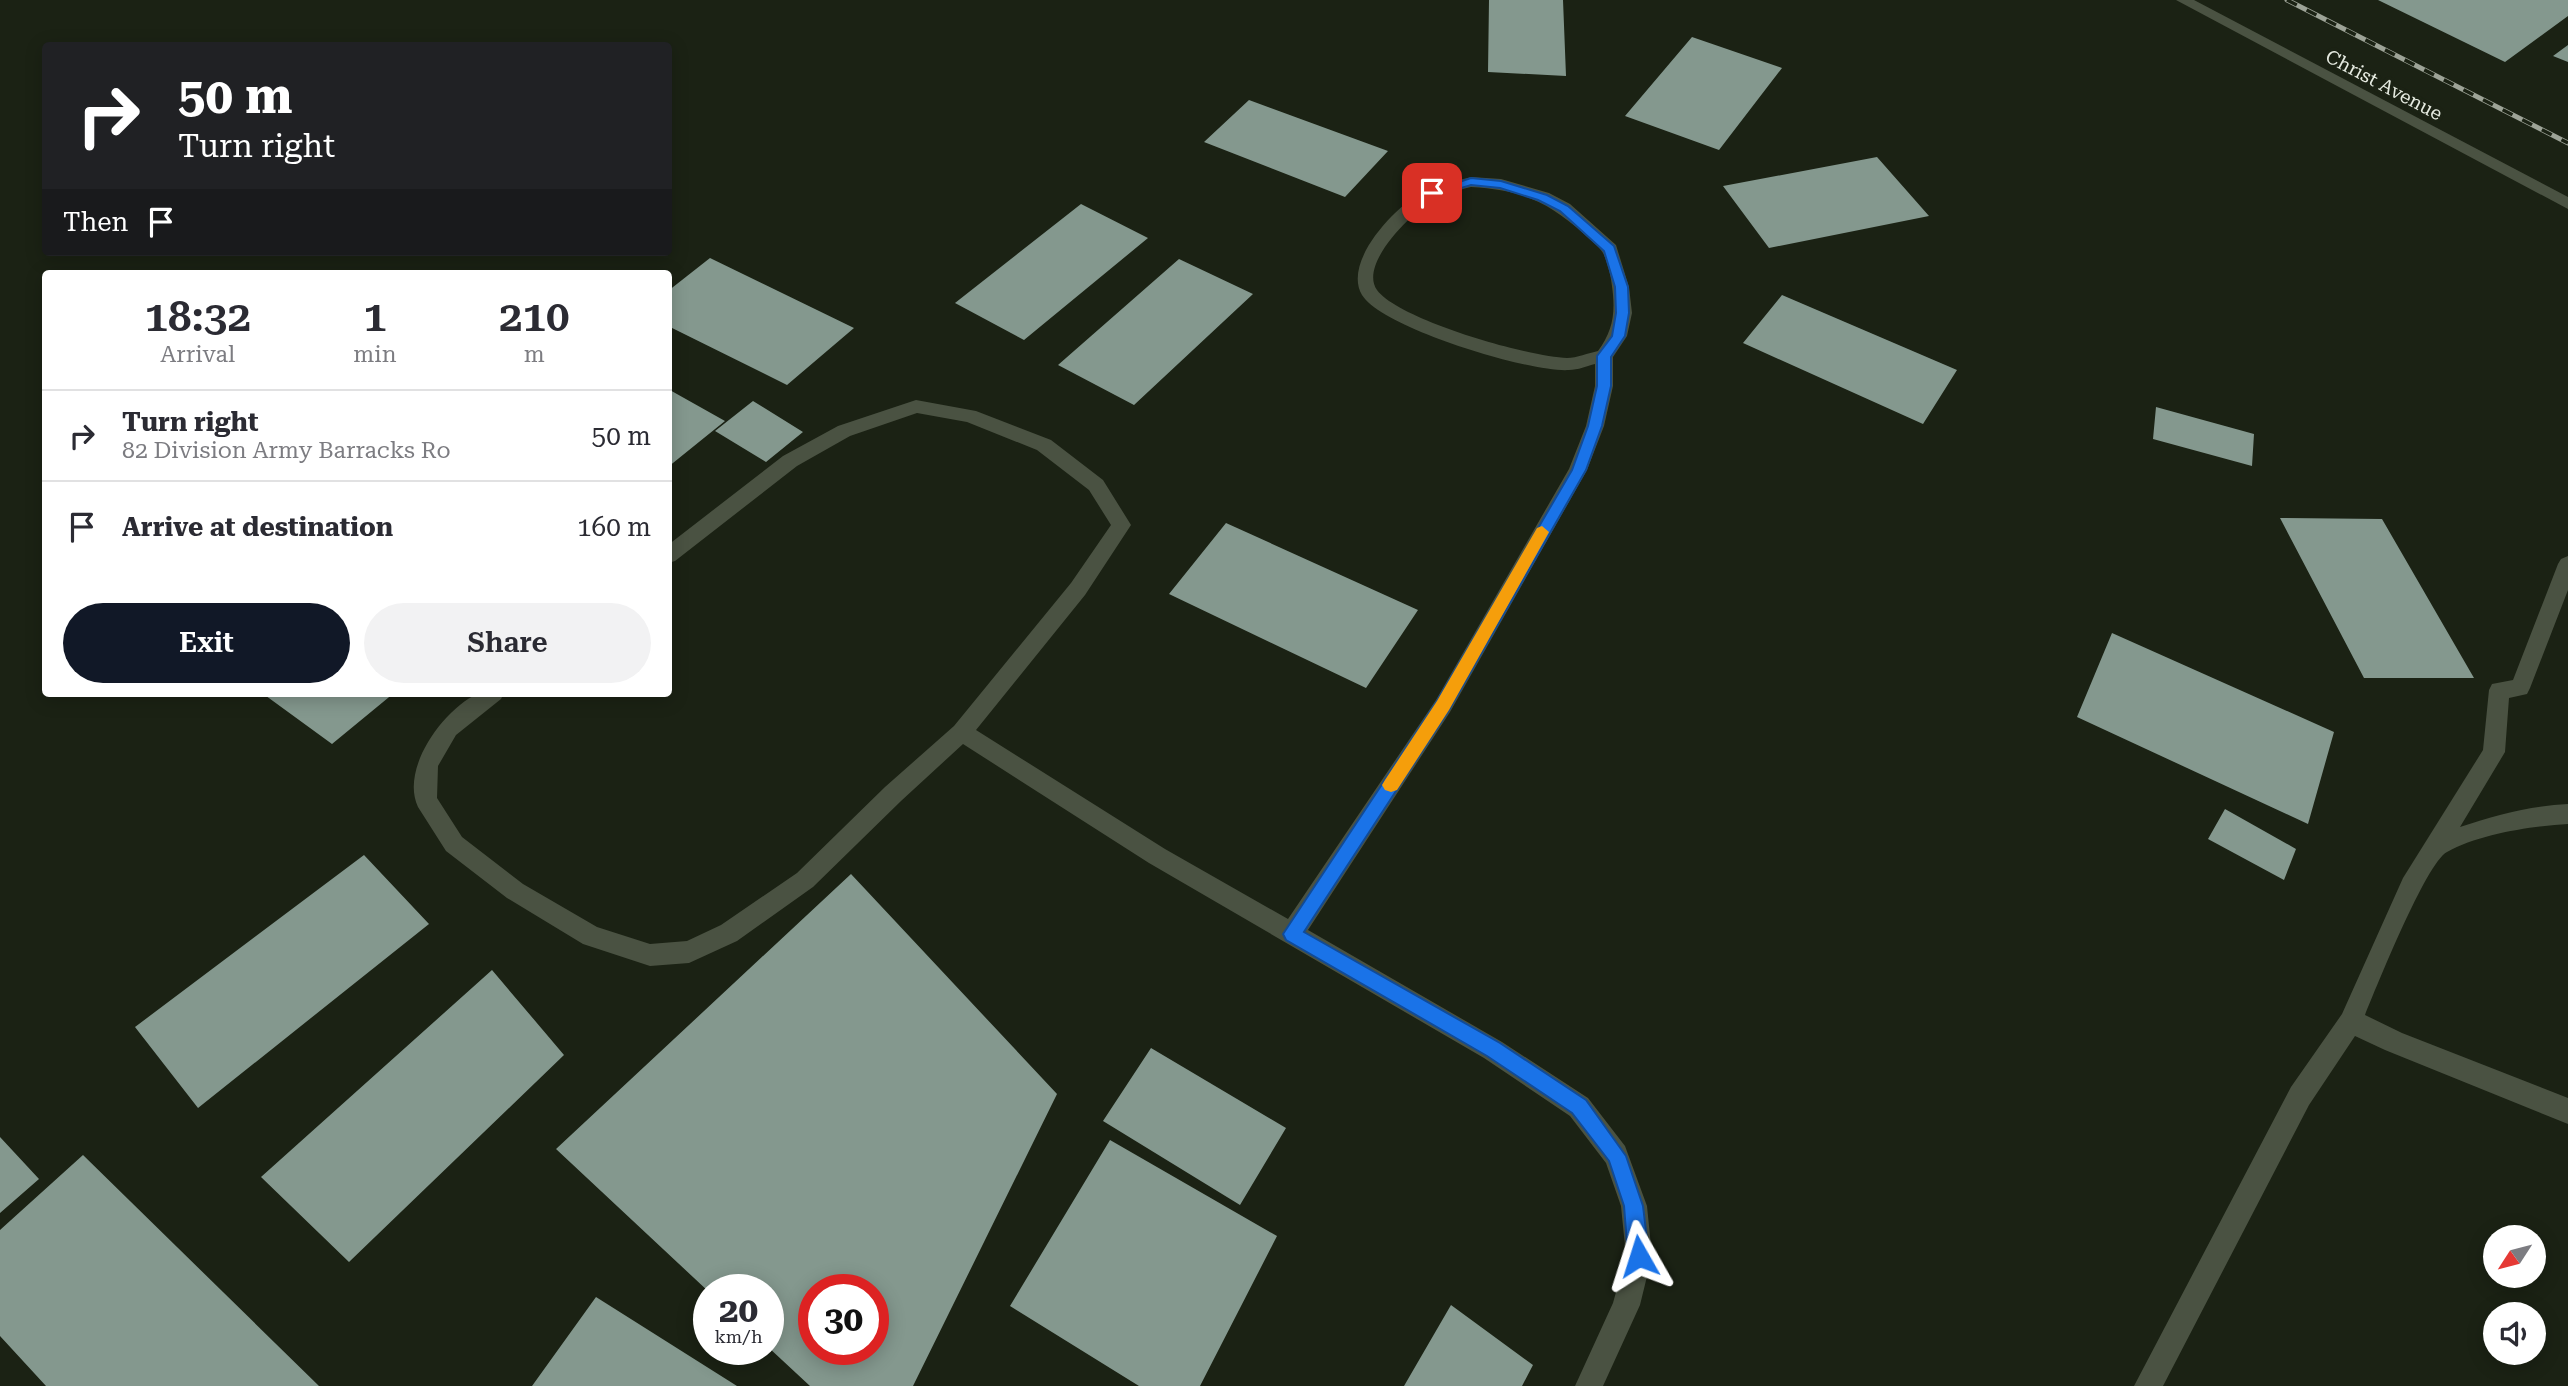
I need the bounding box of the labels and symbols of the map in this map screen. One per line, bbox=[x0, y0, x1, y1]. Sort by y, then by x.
street label: Christ Avenue bbox=[2322, 45, 2446, 125]
pin bbox=[1402, 163, 1462, 223]
position arrow bbox=[1602, 1219, 1676, 1293]
north arrow bbox=[2483, 1225, 2546, 1288]
speed limit sign: 30 bbox=[798, 1274, 889, 1365]

